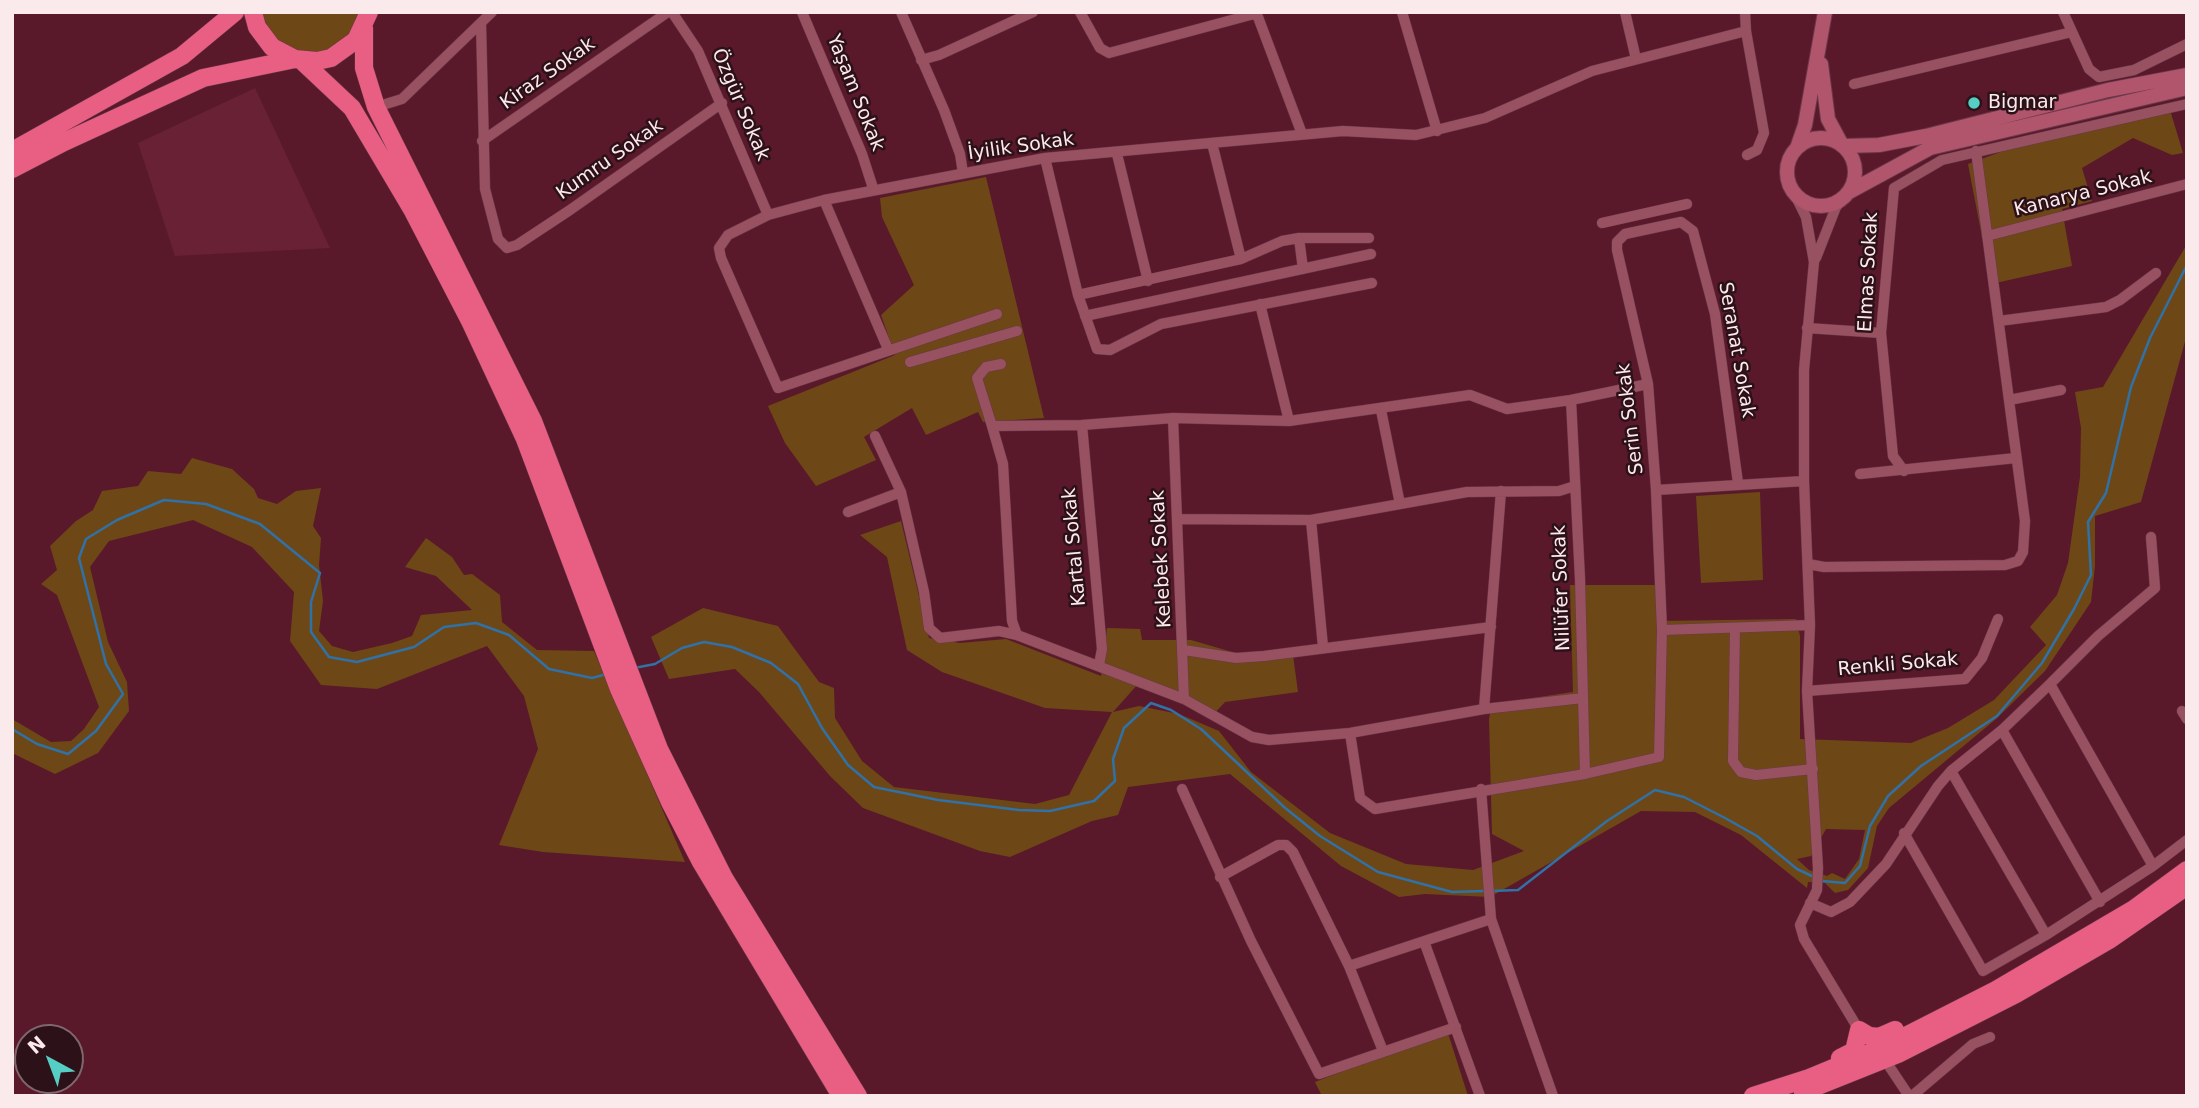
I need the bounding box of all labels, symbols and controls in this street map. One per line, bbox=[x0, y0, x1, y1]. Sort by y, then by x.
street label: Yaşam Sokak bbox=[821, 31, 889, 155]
street label: Kiraz Sokak bbox=[496, 33, 600, 115]
street label: Özgür Sokak bbox=[706, 45, 774, 165]
place label: Bigmar bbox=[1988, 92, 2056, 114]
marker: Bigmar bbox=[1966, 95, 1982, 111]
street label: Kumru Sokak bbox=[552, 115, 668, 205]
street label: İyilik Sokak bbox=[967, 128, 1075, 166]
street label: Kanarya Sokak bbox=[2012, 166, 2154, 222]
street label: Elmas Sokak bbox=[1854, 211, 1884, 333]
street label: Seranat Sokak bbox=[1713, 280, 1759, 420]
street label: Serin Sokak bbox=[1613, 362, 1649, 476]
street label: Kartal Sokak bbox=[1058, 487, 1092, 607]
street label: Kelebek Sokak bbox=[1147, 490, 1177, 628]
street label: Nilüfer Sokak bbox=[1548, 525, 1576, 651]
street label: Renkli Sokak bbox=[1837, 648, 1959, 682]
north arrow bbox=[14, 1024, 84, 1094]
text: N bbox=[23, 1031, 50, 1058]

